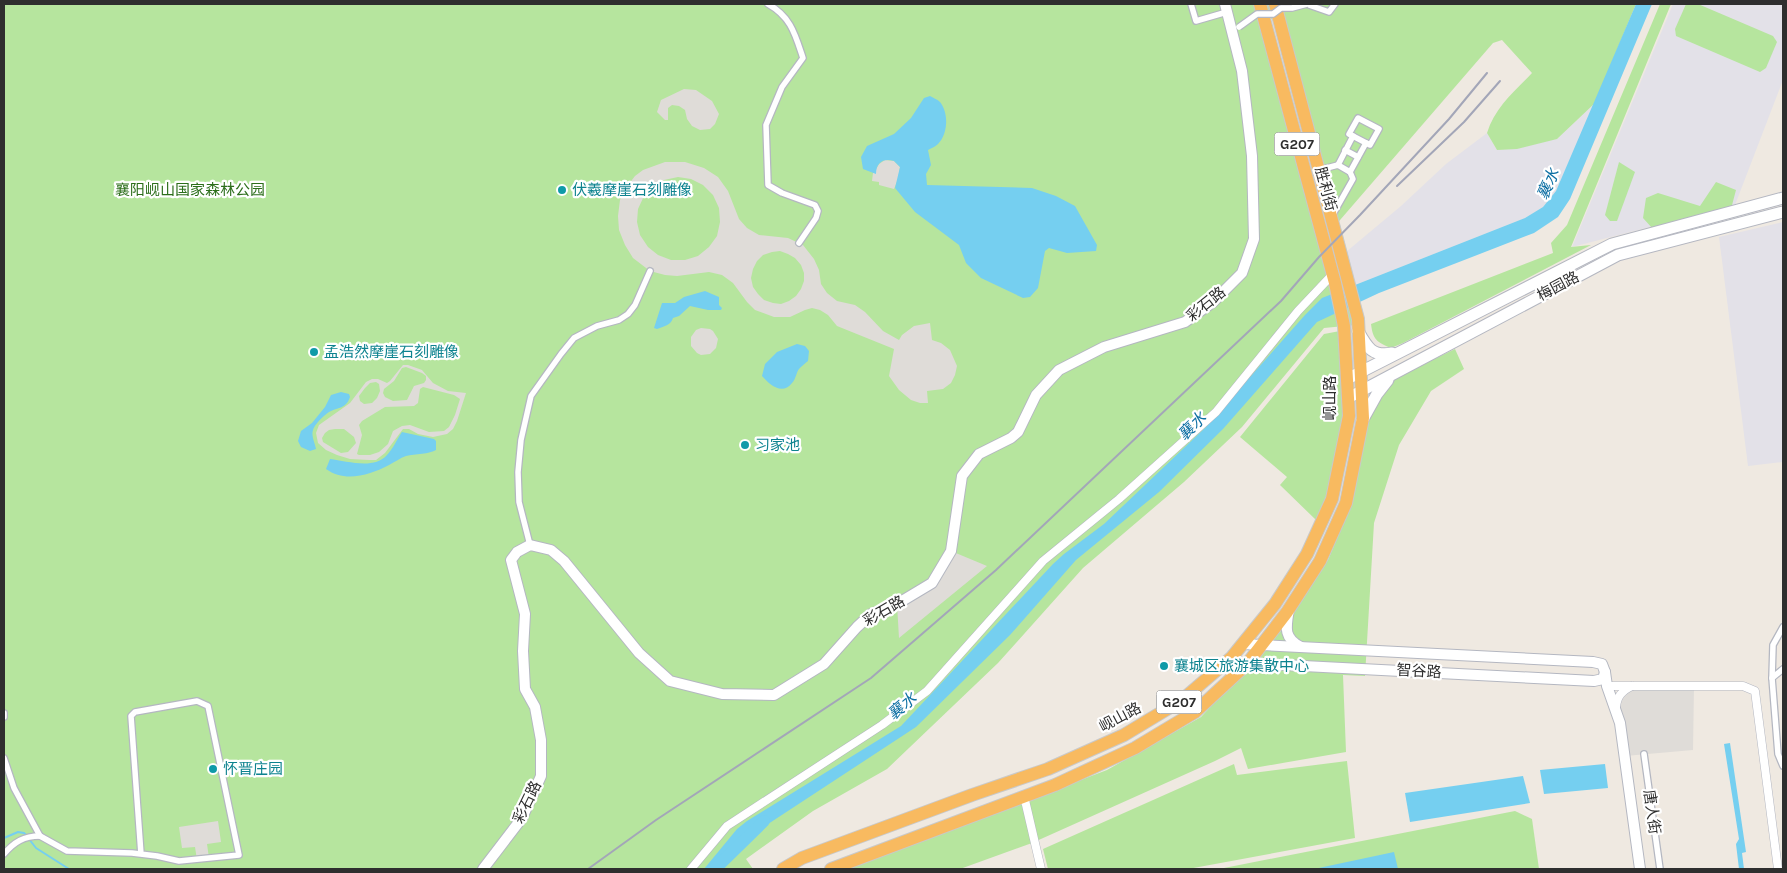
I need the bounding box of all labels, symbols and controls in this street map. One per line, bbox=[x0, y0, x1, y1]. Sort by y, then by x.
road number: G207 bbox=[1274, 132, 1320, 156]
street label: 胜利街 bbox=[1311, 165, 1341, 213]
water label: 襄水 bbox=[1533, 165, 1564, 202]
park label: 襄阳岘山国家森林公园 bbox=[115, 181, 265, 199]
place label: 伏羲摩崖石刻雕像 bbox=[572, 181, 692, 199]
marker: 伏羲摩崖石刻雕像 bbox=[556, 184, 568, 196]
street label: 梅园路 bbox=[1534, 267, 1582, 305]
street label: 彩石路 bbox=[1183, 283, 1229, 325]
place label: 孟浩然摩崖石刻雕像 bbox=[324, 343, 459, 361]
marker: 孟浩然摩崖石刻雕像 bbox=[308, 346, 320, 358]
street label: 岘山路 bbox=[1321, 375, 1339, 421]
water label: 襄水 bbox=[1174, 407, 1211, 444]
place label: 习家池 bbox=[755, 436, 800, 454]
marker: 习家池 bbox=[739, 439, 751, 451]
street label: 彩石路 bbox=[860, 592, 908, 630]
place label: 襄城区旅游集散中心 bbox=[1174, 657, 1309, 675]
marker: 襄城区旅游集散中心 bbox=[1158, 660, 1170, 672]
street label: 智谷路 bbox=[1396, 661, 1442, 681]
water label: 襄水 bbox=[884, 688, 921, 724]
road number: G207 bbox=[1156, 690, 1202, 714]
street label: 岘山路 bbox=[1096, 698, 1144, 736]
place label: 怀晋庄园 bbox=[223, 760, 283, 778]
marker: 怀晋庄园 bbox=[207, 763, 219, 775]
street label: 彩石路 bbox=[509, 778, 545, 826]
street label: 唐人街 bbox=[1640, 788, 1664, 836]

